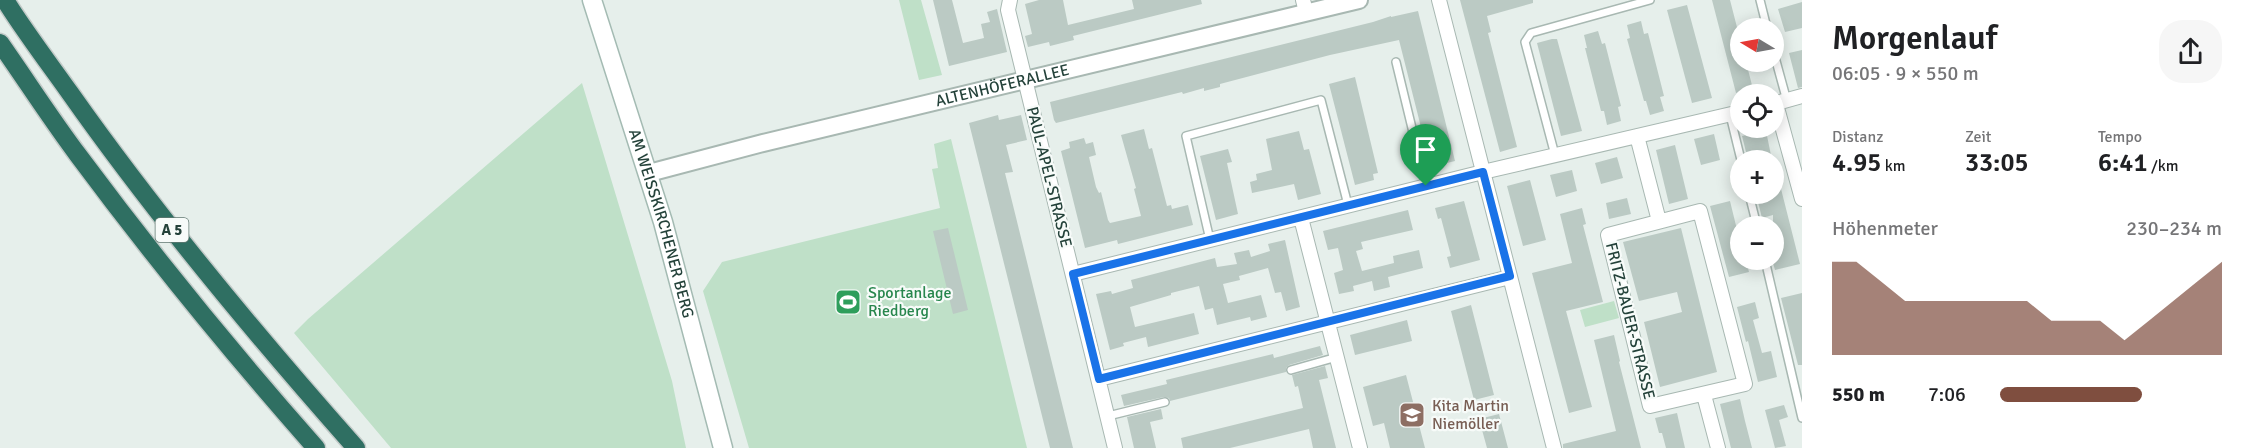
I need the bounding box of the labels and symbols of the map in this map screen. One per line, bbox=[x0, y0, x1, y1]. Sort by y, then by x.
north arrow bbox=[1730, 18, 1784, 72]
street label: ALTENHÖFERALLEE bbox=[933, 60, 1071, 111]
street label: PAUL-APEL-STRASSE bbox=[1022, 105, 1076, 249]
pin bbox=[1400, 124, 1451, 186]
street label: AM WEISSKIRCHENER BERG bbox=[624, 126, 698, 320]
road number: A 5 bbox=[156, 218, 188, 242]
street label: FRITZ-BAUER-STRASSE bbox=[1601, 240, 1659, 402]
place label: Sportanlage Riedberg bbox=[868, 283, 952, 321]
sports icon: Sportanlage Riedberg bbox=[833, 287, 863, 317]
place label: Kita Martin Niemöller bbox=[1432, 396, 1509, 434]
school or university icon: Kita Martin Niemöller bbox=[1397, 400, 1427, 430]

